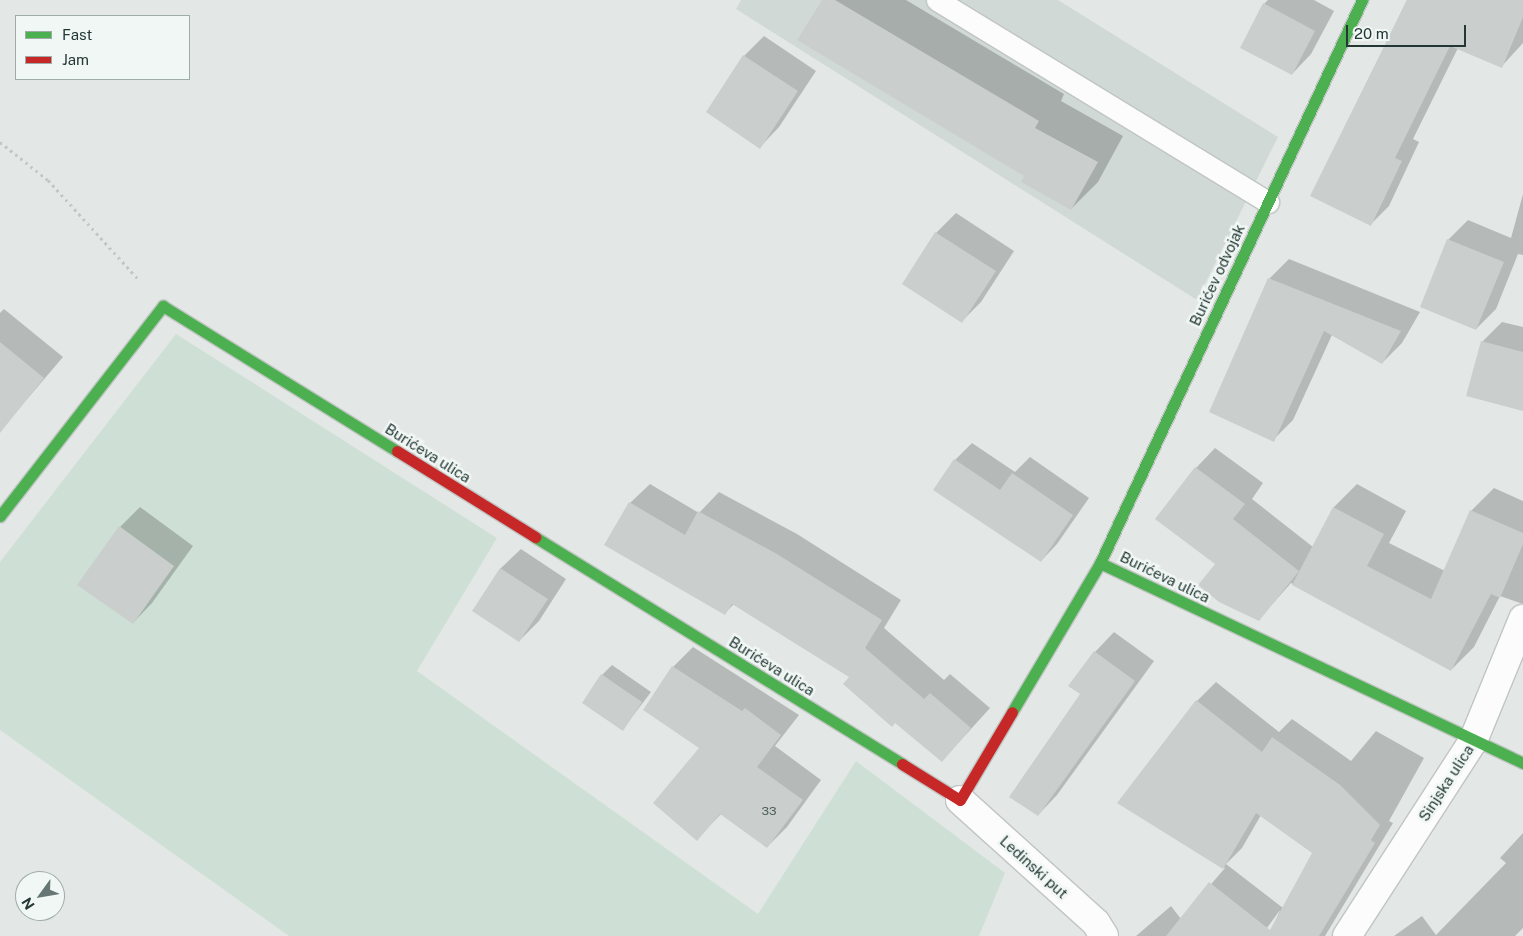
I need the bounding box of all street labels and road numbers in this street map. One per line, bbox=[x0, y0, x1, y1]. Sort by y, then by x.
street label: Burićev odvojak bbox=[1186, 221, 1248, 329]
street label: Burićeva ulica bbox=[382, 420, 474, 486]
street label: Burićeva ulica bbox=[1117, 548, 1213, 606]
street label: Burićeva ulica bbox=[726, 633, 818, 699]
street label: Sinjska ulica bbox=[1415, 741, 1477, 825]
street label: Ledinski put bbox=[996, 832, 1072, 902]

